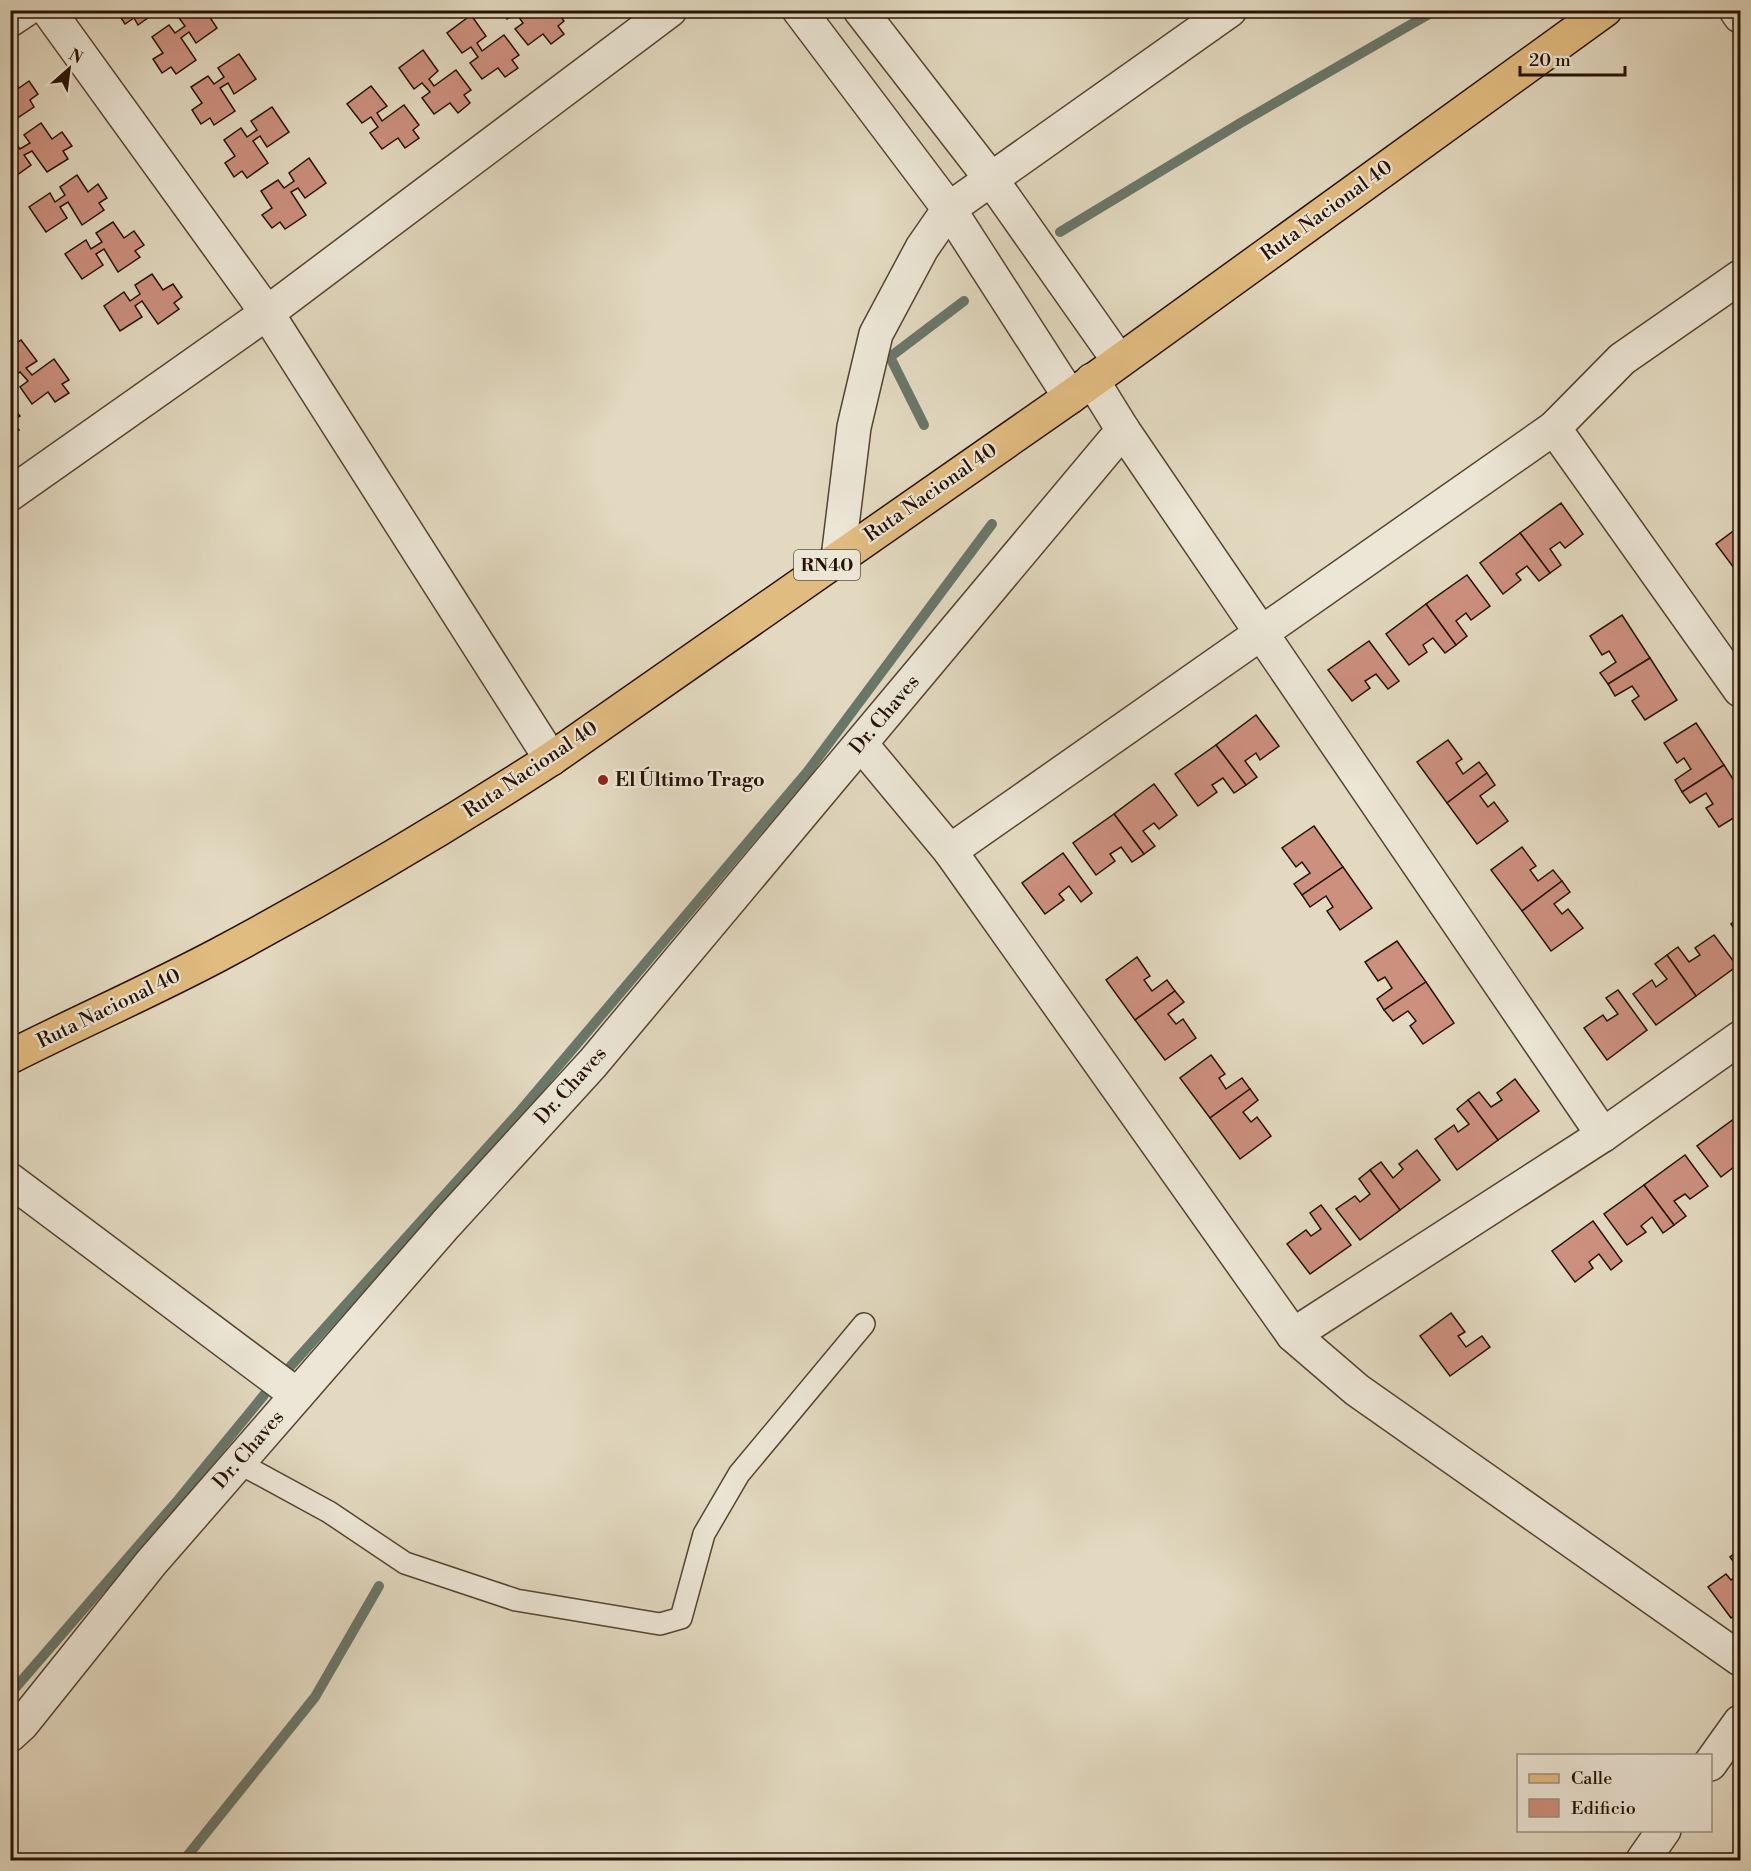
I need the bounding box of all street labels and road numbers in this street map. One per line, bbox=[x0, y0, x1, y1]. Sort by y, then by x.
street label: Ruta Nacional 40 bbox=[1256, 155, 1398, 267]
street label: Ruta Nacional 40 bbox=[860, 438, 1002, 548]
road number: RN40 bbox=[794, 550, 860, 580]
street label: Dr. Chaves bbox=[845, 670, 925, 760]
street label: Ruta Nacional 40 bbox=[459, 716, 603, 824]
street label: Ruta Nacional 40 bbox=[33, 963, 185, 1055]
street label: Dr. Chaves bbox=[530, 1042, 612, 1130]
street label: Dr. Chaves bbox=[208, 1406, 290, 1494]

